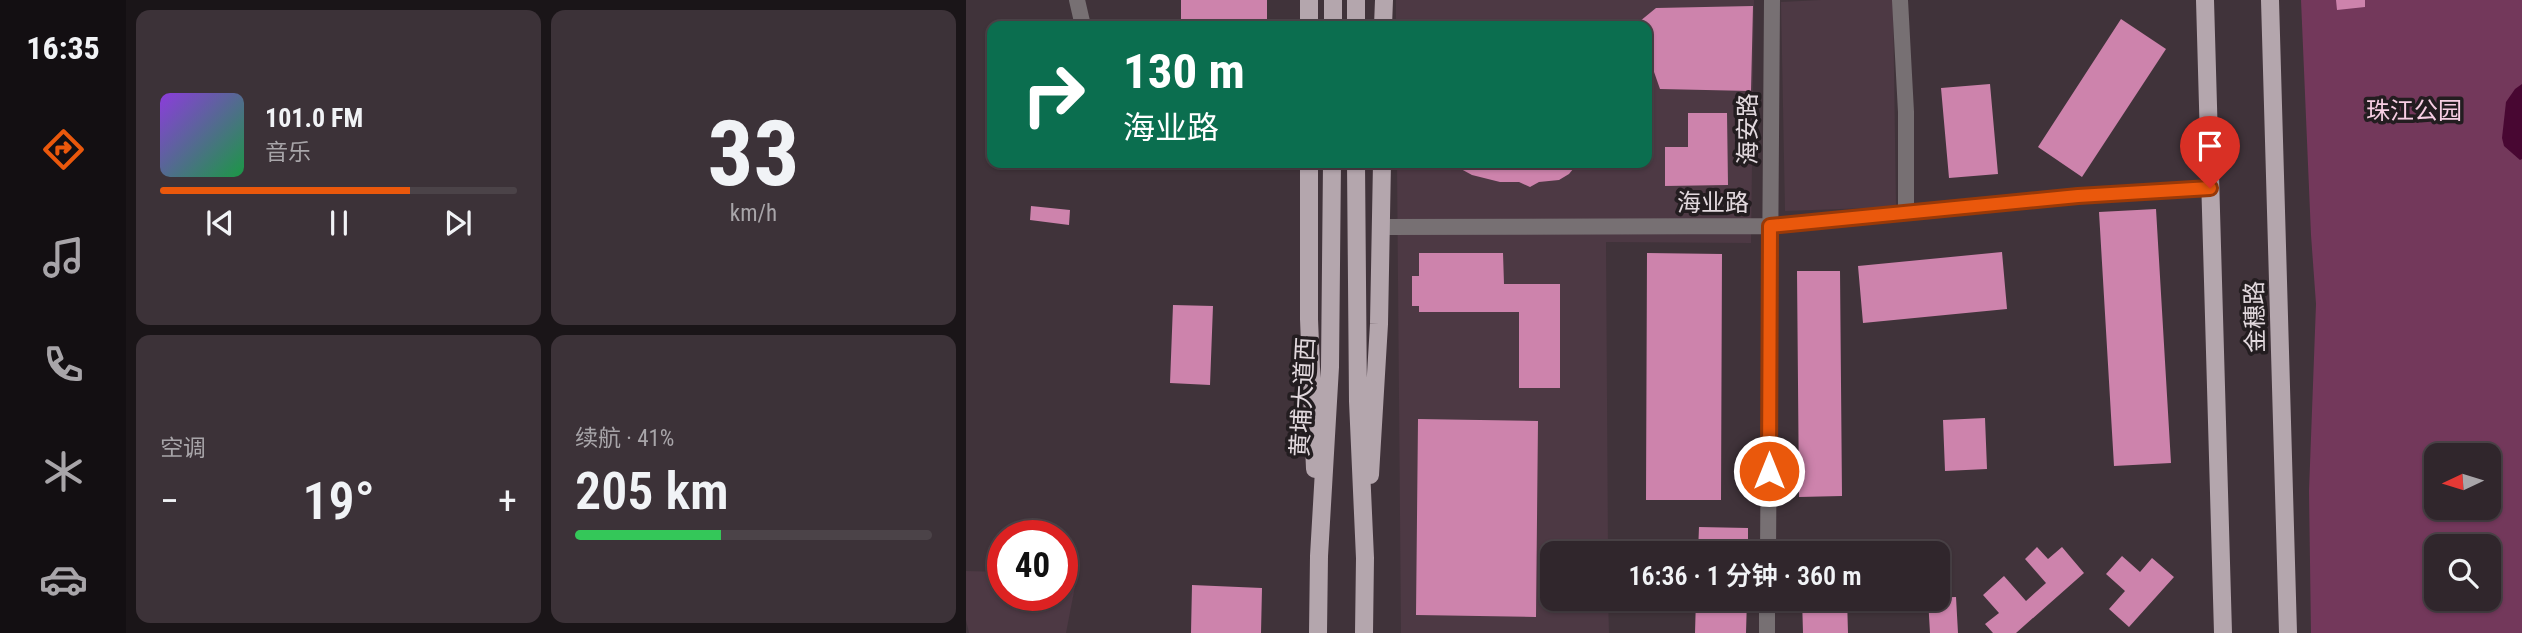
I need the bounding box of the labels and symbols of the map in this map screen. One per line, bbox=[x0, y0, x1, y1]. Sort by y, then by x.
street label: 海安路 bbox=[1734, 93, 1762, 165]
park label: 珠江公园 bbox=[2366, 97, 2462, 125]
pin bbox=[2180, 116, 2240, 188]
street label: 海业路 bbox=[1677, 189, 1749, 217]
street label: 金穗路 bbox=[2240, 281, 2270, 353]
street label: 黄埔大道西 bbox=[1286, 336, 1320, 458]
position arrow bbox=[1732, 434, 1806, 508]
north arrow bbox=[2424, 443, 2501, 520]
speed limit sign: 40 bbox=[987, 520, 1078, 611]

